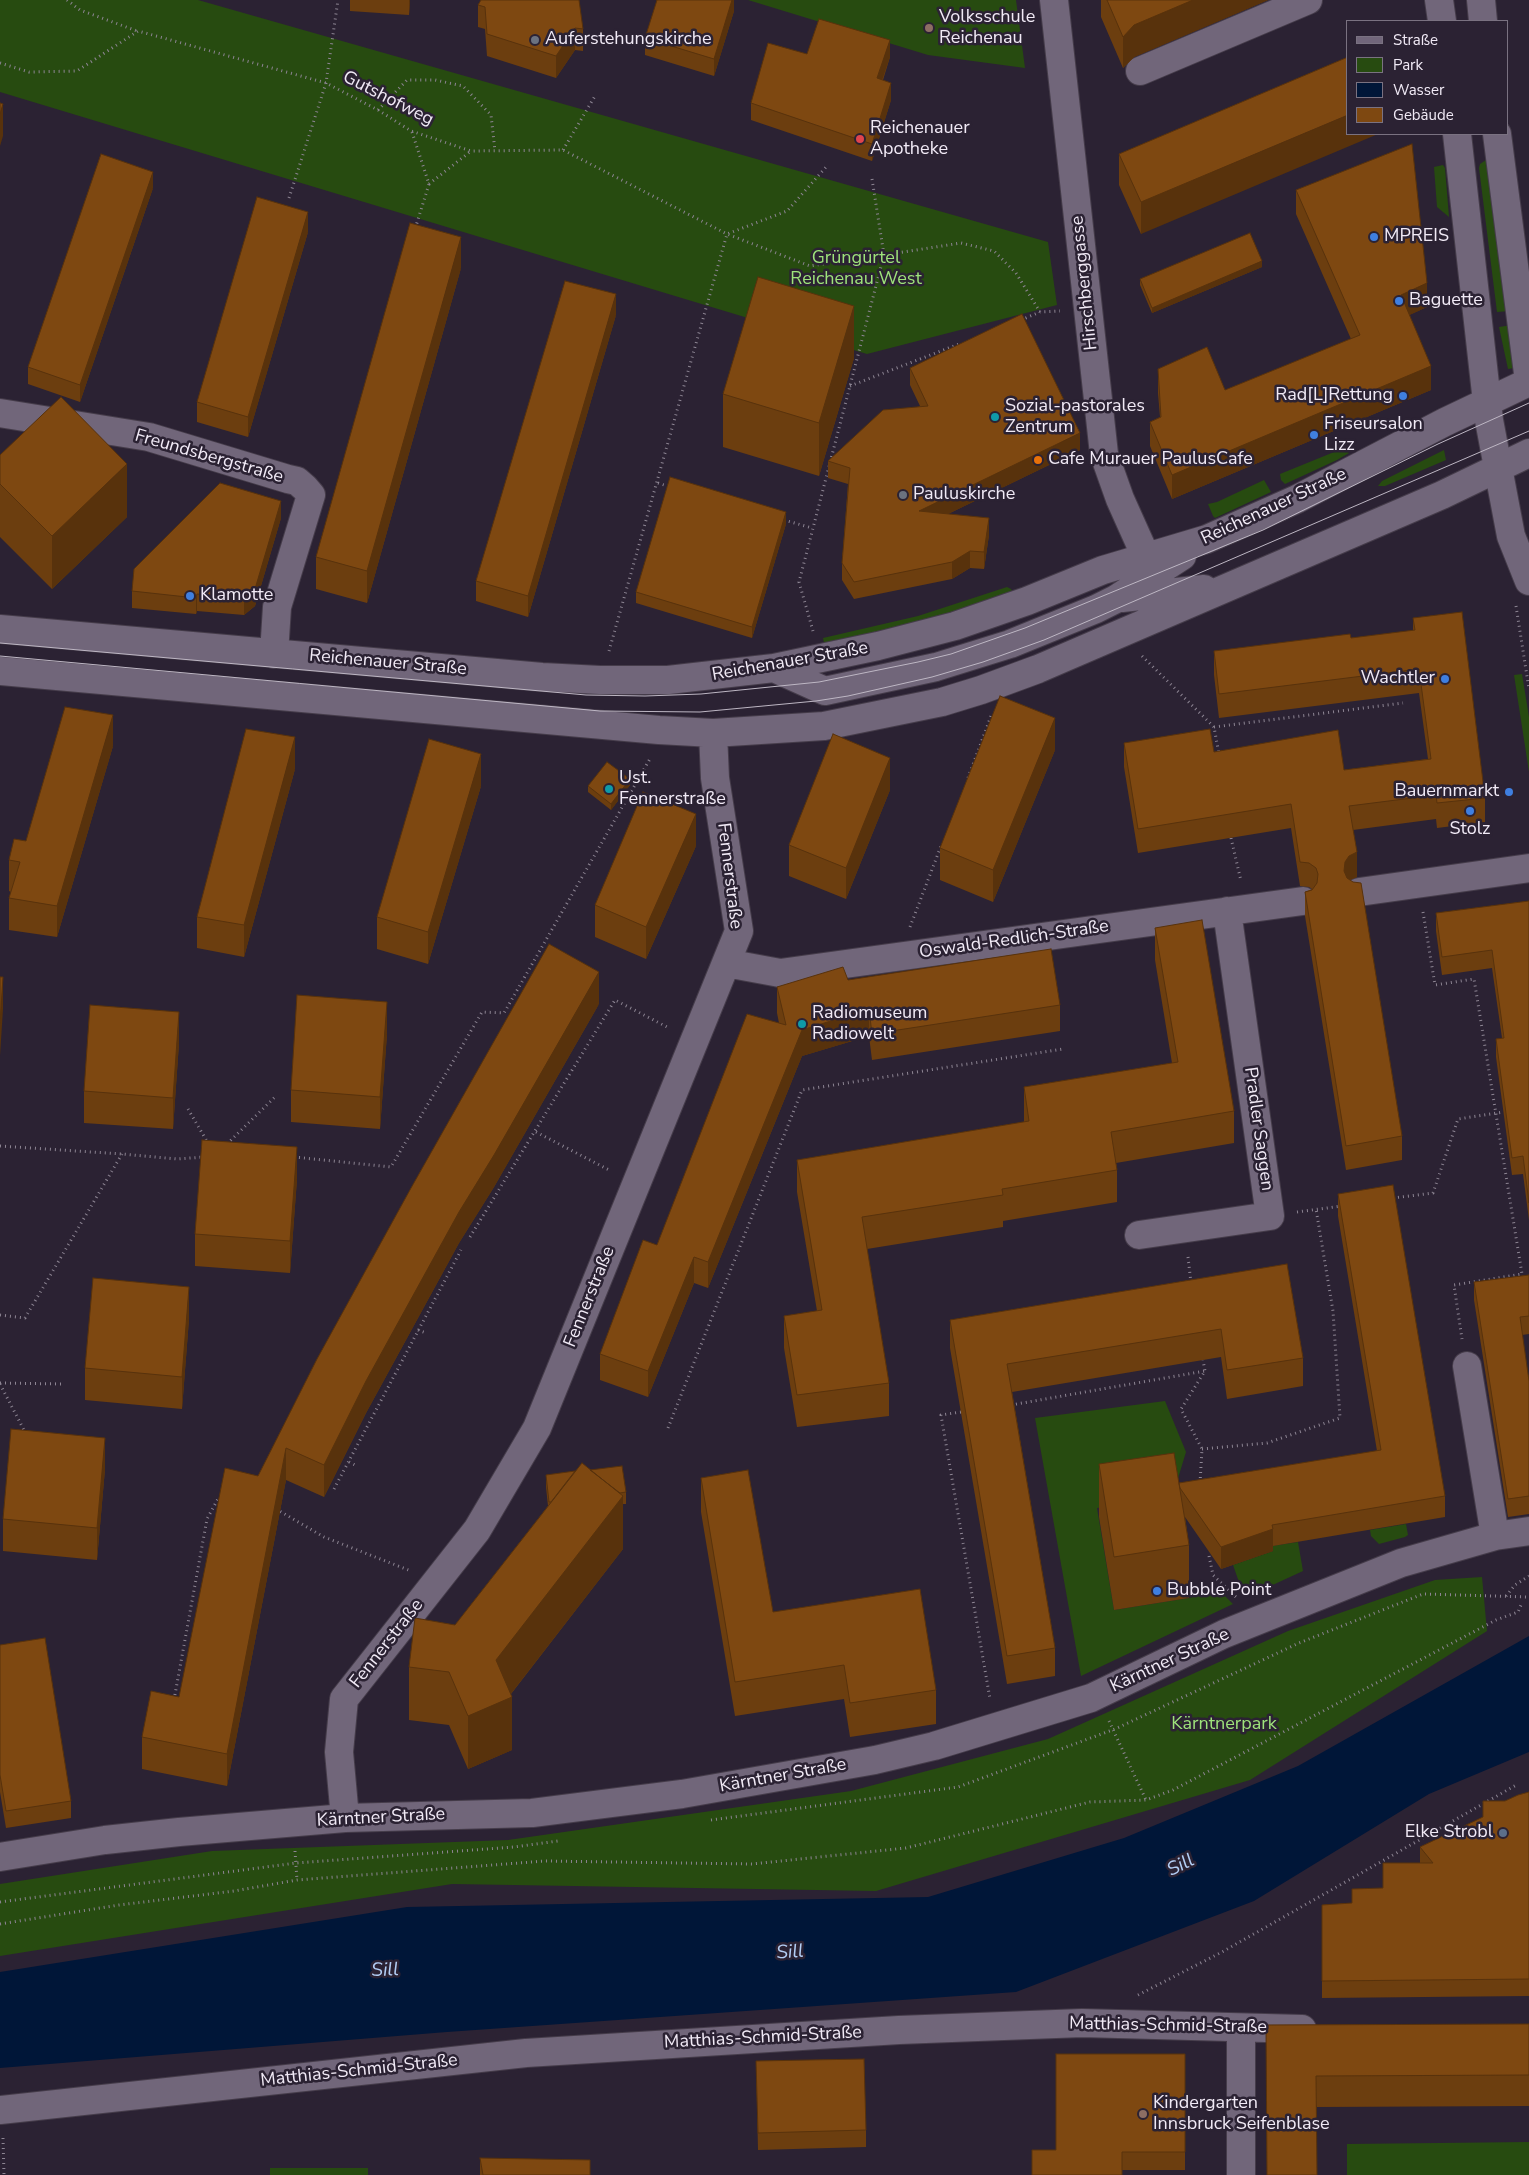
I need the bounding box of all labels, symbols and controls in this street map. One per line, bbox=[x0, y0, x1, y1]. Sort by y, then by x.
place label: Volksschule Reichenau bbox=[939, 7, 1035, 50]
legend bbox=[1346, 20, 1509, 135]
marker: Volksschule Reichenau bbox=[923, 22, 935, 34]
place label: Auferstehungskirche bbox=[545, 29, 712, 51]
text: Straße bbox=[1393, 30, 1438, 50]
marker: Auferstehungskirche bbox=[529, 34, 541, 46]
text: Park bbox=[1393, 55, 1423, 75]
street label: Gutshofweg bbox=[339, 67, 437, 131]
text: Wasser bbox=[1393, 80, 1444, 100]
text: Gebäude bbox=[1393, 105, 1454, 125]
place label: Reichenauer Apotheke bbox=[870, 118, 970, 160]
marker: Reichenauer Apotheke bbox=[854, 133, 866, 145]
street label: Hirschberggasse bbox=[1067, 215, 1103, 351]
place label: MPREIS bbox=[1384, 226, 1449, 248]
marker: MPREIS bbox=[1368, 231, 1380, 243]
park label: Grüngürtel Reichenau West bbox=[790, 248, 922, 290]
place label: Baguette bbox=[1409, 290, 1483, 312]
marker: Baguette bbox=[1393, 295, 1405, 307]
place label: Rad[L]Rettung bbox=[1275, 385, 1393, 407]
marker: Rad[L]Rettung bbox=[1397, 390, 1409, 402]
place label: Sozial-pastorales Zentrum bbox=[1005, 396, 1145, 438]
marker: Sozial-pastorales Zentrum bbox=[989, 411, 1001, 423]
place label: Friseursalon Lizz bbox=[1324, 414, 1423, 456]
street label: Freundsbergstraße bbox=[132, 425, 286, 489]
marker: Friseursalon Lizz bbox=[1308, 429, 1320, 441]
place label: Cafe Murauer PaulusCafe bbox=[1048, 449, 1253, 471]
marker: Cafe Murauer PaulusCafe bbox=[1032, 454, 1044, 466]
street label: Reichenauer Straße bbox=[1198, 464, 1350, 550]
place label: Pauluskirche bbox=[913, 484, 1015, 506]
marker: Pauluskirche bbox=[897, 489, 909, 501]
place label: Klamotte bbox=[200, 585, 273, 607]
marker: Klamotte bbox=[184, 590, 196, 602]
street label: Reichenauer Straße bbox=[710, 638, 870, 686]
street label: Reichenauer Straße bbox=[308, 645, 468, 681]
place label: Wachtler bbox=[1361, 668, 1435, 690]
marker: Wachtler bbox=[1439, 673, 1451, 685]
place label: Ust. Fennerstraße bbox=[619, 768, 726, 811]
place label: Bauernmarkt bbox=[1394, 781, 1499, 803]
marker: Ust. Fennerstraße bbox=[603, 783, 615, 795]
marker: Bauernmarkt bbox=[1503, 786, 1515, 798]
marker: Stolz bbox=[1464, 805, 1476, 817]
place label: Stolz bbox=[1450, 819, 1490, 841]
street label: Fennerstraße bbox=[712, 822, 746, 930]
street label: Oswald-Redlich-Straße bbox=[918, 916, 1110, 964]
place label: Radiomuseum Radiowelt bbox=[812, 1003, 927, 1046]
marker: Radiomuseum Radiowelt bbox=[796, 1018, 808, 1030]
street label: Pradler Saggen bbox=[1239, 1066, 1277, 1192]
street label: Fennerstraße bbox=[560, 1243, 620, 1351]
place label: Bubble Point bbox=[1167, 1580, 1271, 1602]
marker: Bubble Point bbox=[1151, 1585, 1163, 1597]
street label: Fennerstraße bbox=[346, 1595, 428, 1693]
street label: Kärntner Straße bbox=[1107, 1624, 1233, 1698]
park label: Kärntnerpark bbox=[1171, 1714, 1277, 1736]
street label: Kärntner Straße bbox=[718, 1754, 848, 1798]
street label: Kärntner Straße bbox=[316, 1804, 446, 1832]
place label: Elke Strobl bbox=[1405, 1822, 1493, 1844]
marker: Elke Strobl bbox=[1497, 1827, 1509, 1839]
water label: Sill bbox=[1164, 1850, 1198, 1882]
water label: Sill bbox=[776, 1941, 804, 1965]
water label: Sill bbox=[371, 1959, 399, 1983]
street label: Matthias-Schmid-Straße bbox=[1069, 2013, 1267, 2039]
street label: Matthias-Schmid-Straße bbox=[664, 2022, 862, 2054]
street label: Matthias-Schmid-Straße bbox=[259, 2050, 459, 2092]
place label: Kindergarten Innsbruck Seifenblase bbox=[1153, 2093, 1330, 2136]
marker: Kindergarten Innsbruck Seifenblase bbox=[1137, 2108, 1149, 2120]

